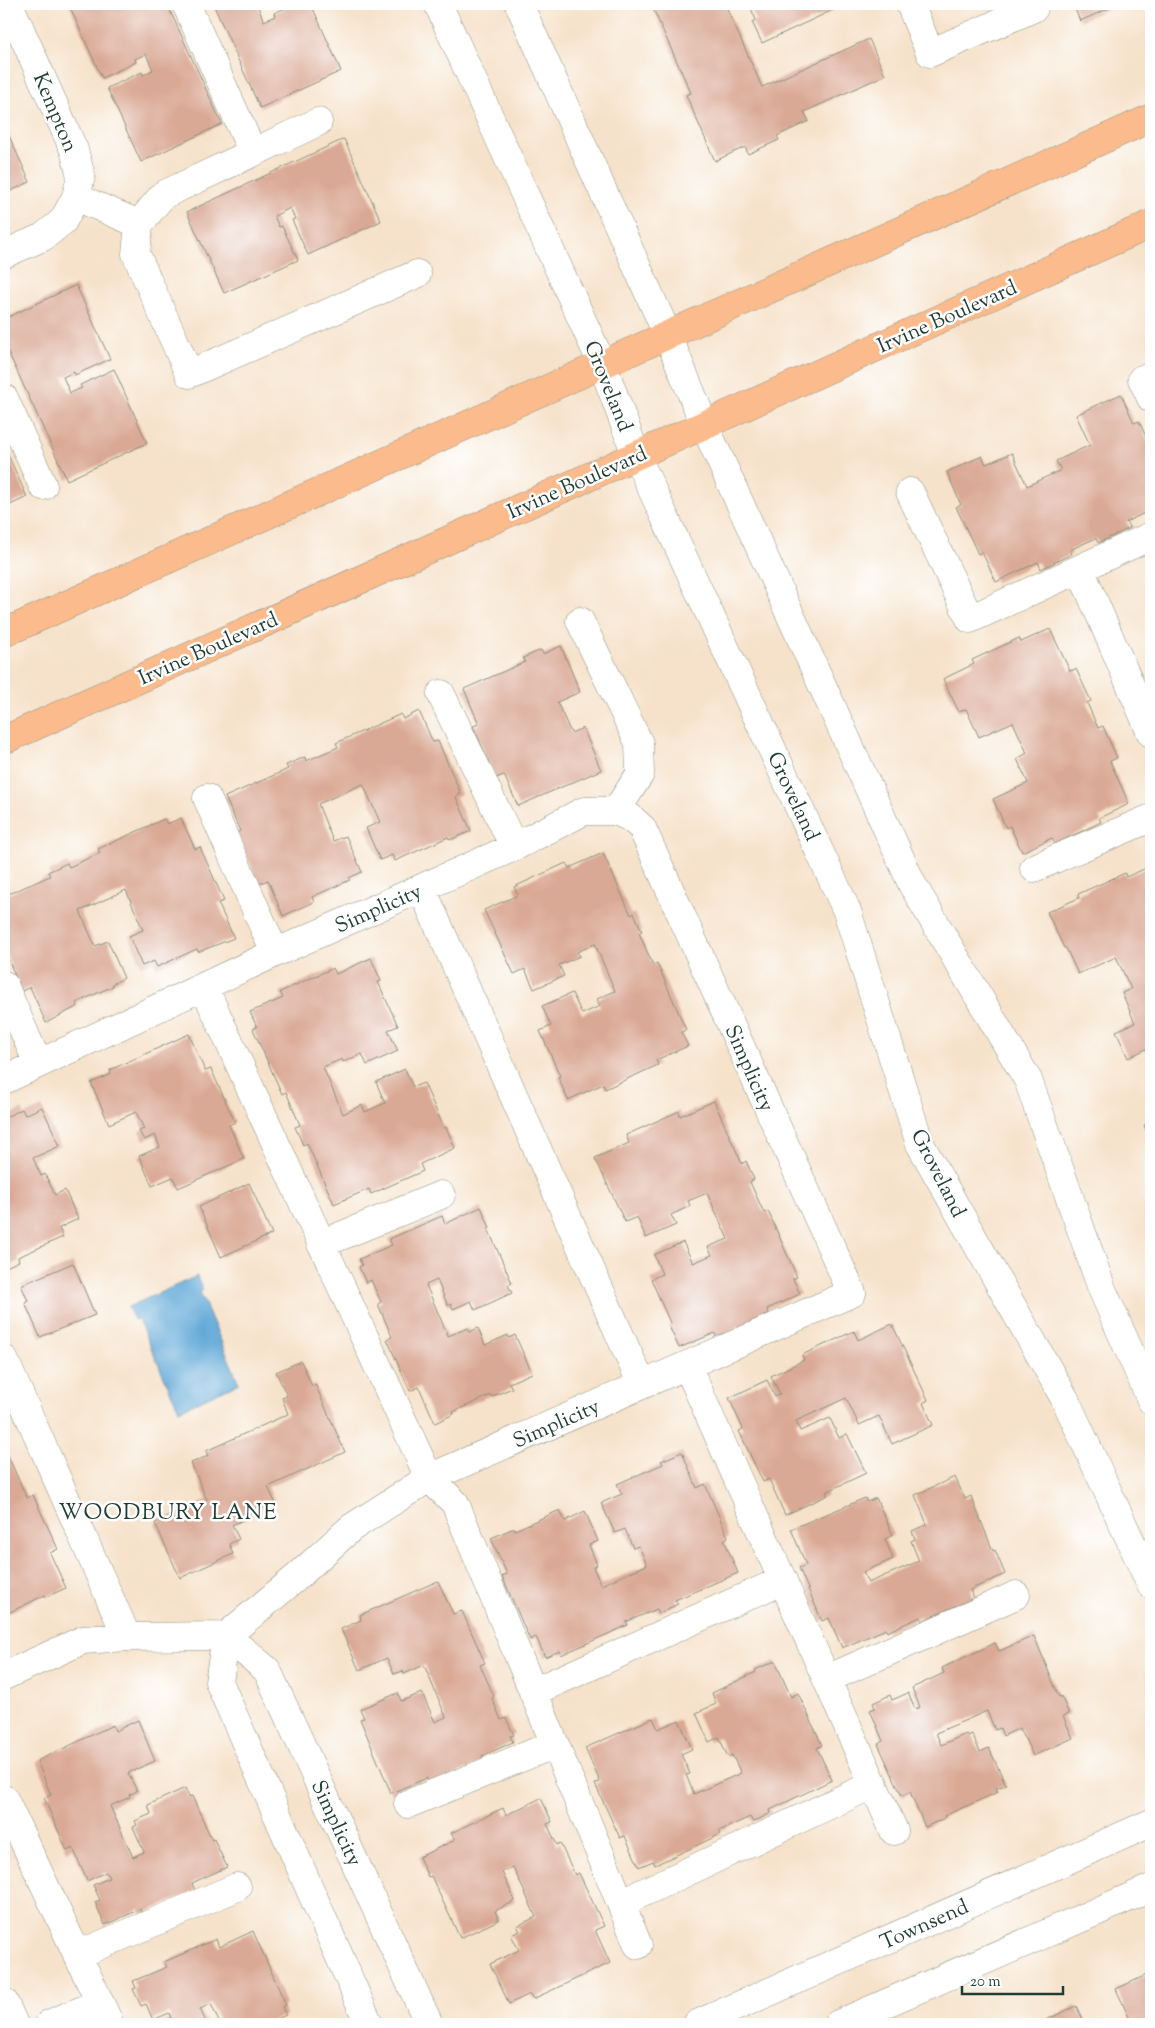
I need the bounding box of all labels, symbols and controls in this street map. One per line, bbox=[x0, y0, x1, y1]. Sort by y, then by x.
street label: Kempton bbox=[24, 68, 84, 157]
street label: Irvine Boulevard bbox=[873, 274, 1023, 362]
street label: Groveland bbox=[575, 337, 639, 437]
street label: Irvine Boulevard bbox=[503, 440, 653, 528]
street label: Irvine Boulevard bbox=[134, 606, 284, 694]
street label: Groveland bbox=[758, 747, 826, 847]
street label: Simplicity bbox=[331, 877, 427, 942]
street label: Simplicity bbox=[716, 1021, 781, 1117]
street label: Groveland bbox=[902, 1125, 972, 1223]
street label: Simplicity bbox=[509, 1392, 605, 1457]
district label: WOODBURY LANE bbox=[59, 1498, 277, 1530]
street label: Simplicity bbox=[302, 1776, 368, 1872]
street label: Townsend bbox=[876, 1893, 974, 1959]
scale bar bbox=[962, 1963, 1064, 1995]
text: 20 m bbox=[970, 1972, 1001, 1993]

